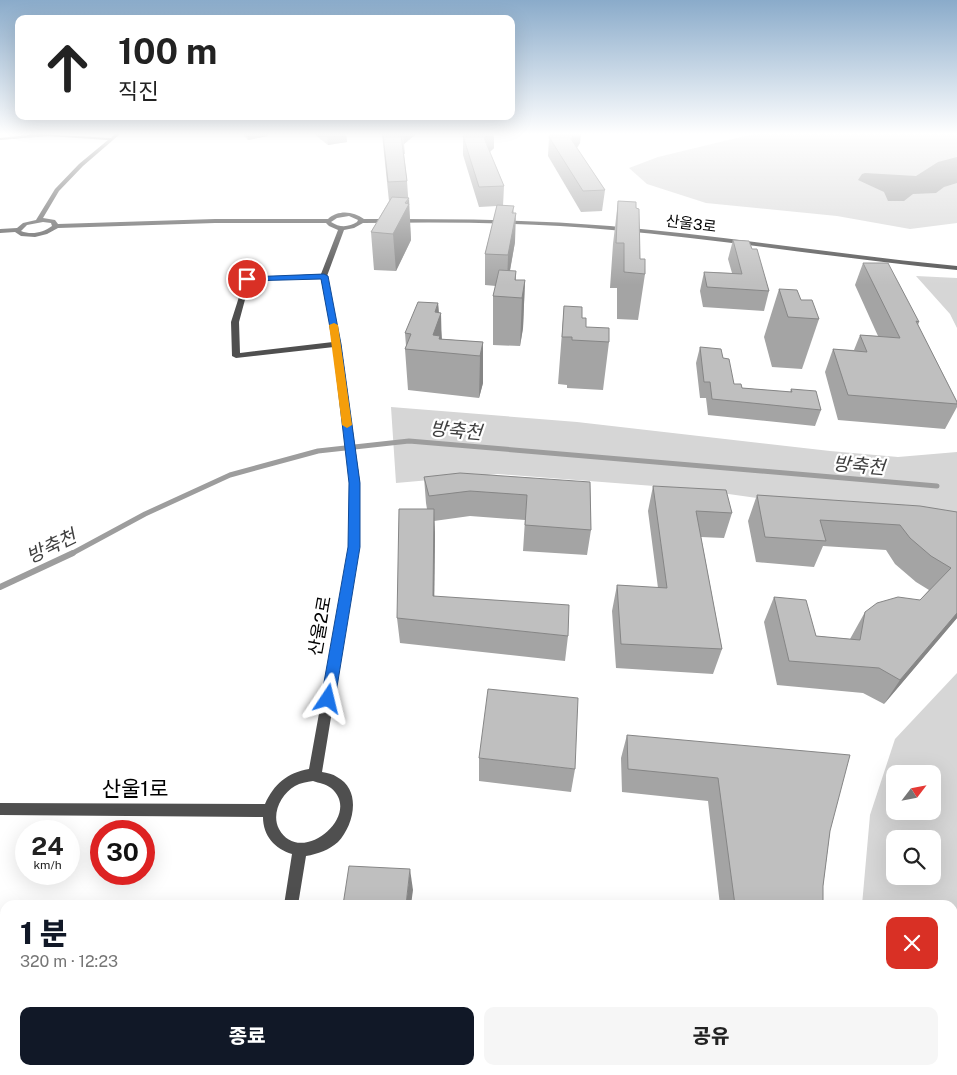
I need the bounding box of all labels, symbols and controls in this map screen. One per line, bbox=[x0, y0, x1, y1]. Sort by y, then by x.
text: 100 m bbox=[118, 31, 217, 72]
icon: ahead bbox=[35, 35, 100, 100]
text: 직진 bbox=[118, 78, 158, 104]
street label: 산울3로 bbox=[665, 212, 717, 235]
pin bbox=[226, 258, 268, 300]
icon: arrive bbox=[233, 265, 261, 293]
water label: 방축천 bbox=[429, 417, 485, 443]
water label: 방축천 bbox=[832, 452, 888, 478]
water label: 방축천 bbox=[23, 524, 81, 567]
street label: 산울2로 bbox=[304, 594, 335, 657]
position arrow bbox=[301, 672, 353, 724]
north arrow bbox=[886, 765, 941, 820]
map controls bbox=[886, 765, 941, 885]
street label: 산울1로 bbox=[102, 776, 168, 801]
speed limit sign: 30 bbox=[90, 820, 155, 885]
button: search bbox=[886, 830, 941, 885]
text: 24 bbox=[31, 831, 64, 861]
text: km/h bbox=[33, 858, 62, 872]
text: 1 분 bbox=[20, 915, 67, 951]
button: close bbox=[886, 917, 938, 969]
text: 320 m · 12:23 bbox=[20, 952, 118, 971]
button: 종료 bbox=[20, 1007, 474, 1065]
button: 공유 bbox=[484, 1007, 938, 1065]

